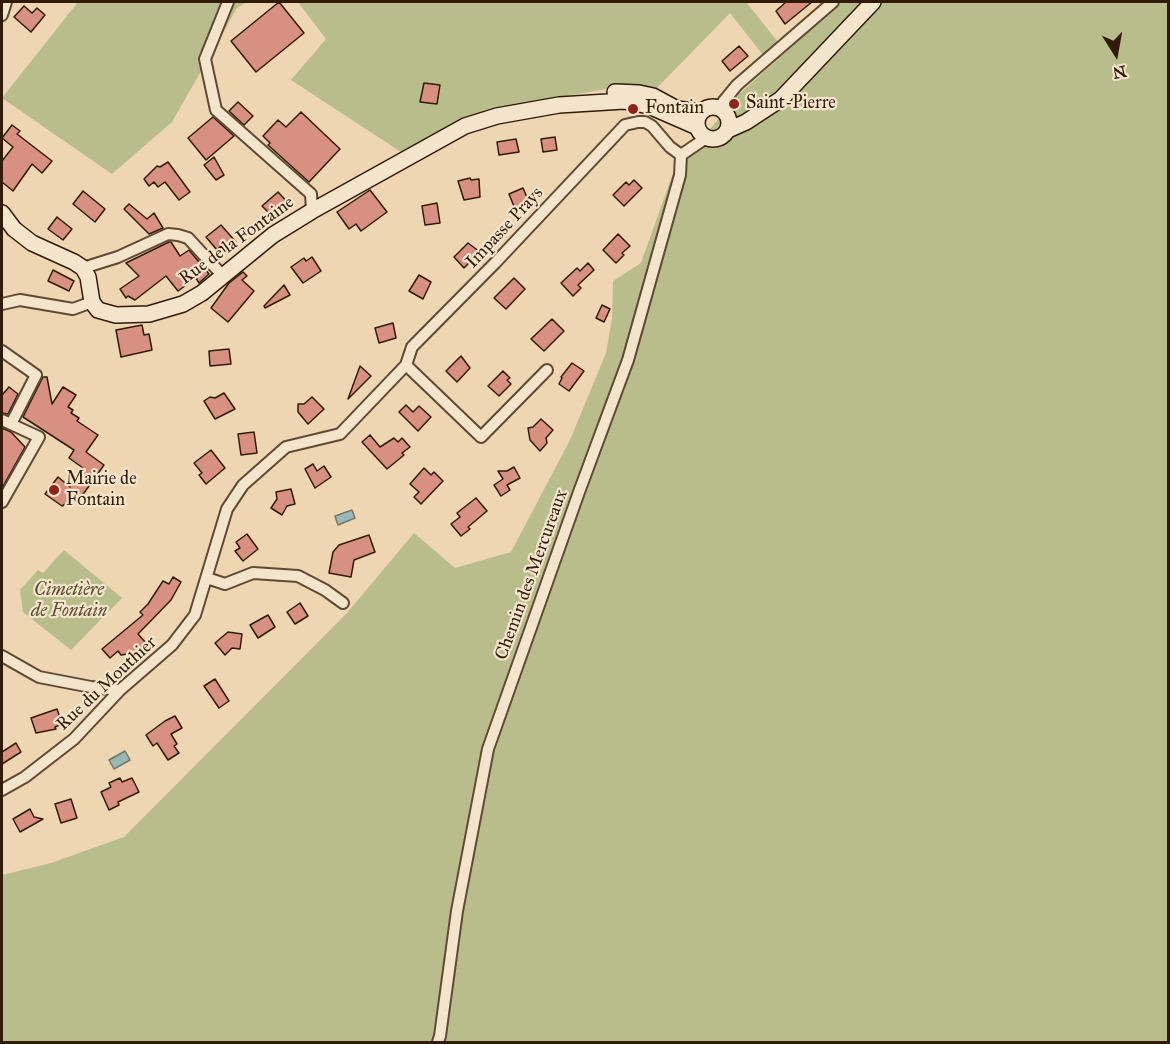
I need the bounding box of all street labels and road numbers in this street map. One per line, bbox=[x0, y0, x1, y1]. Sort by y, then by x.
street label: Impasse Prays bbox=[462, 183, 548, 273]
street label: Rue de la Fontaine bbox=[175, 192, 299, 290]
street label: Chemin des Mercureaux bbox=[491, 487, 573, 663]
street label: Rue du Mouthier bbox=[53, 632, 161, 736]

